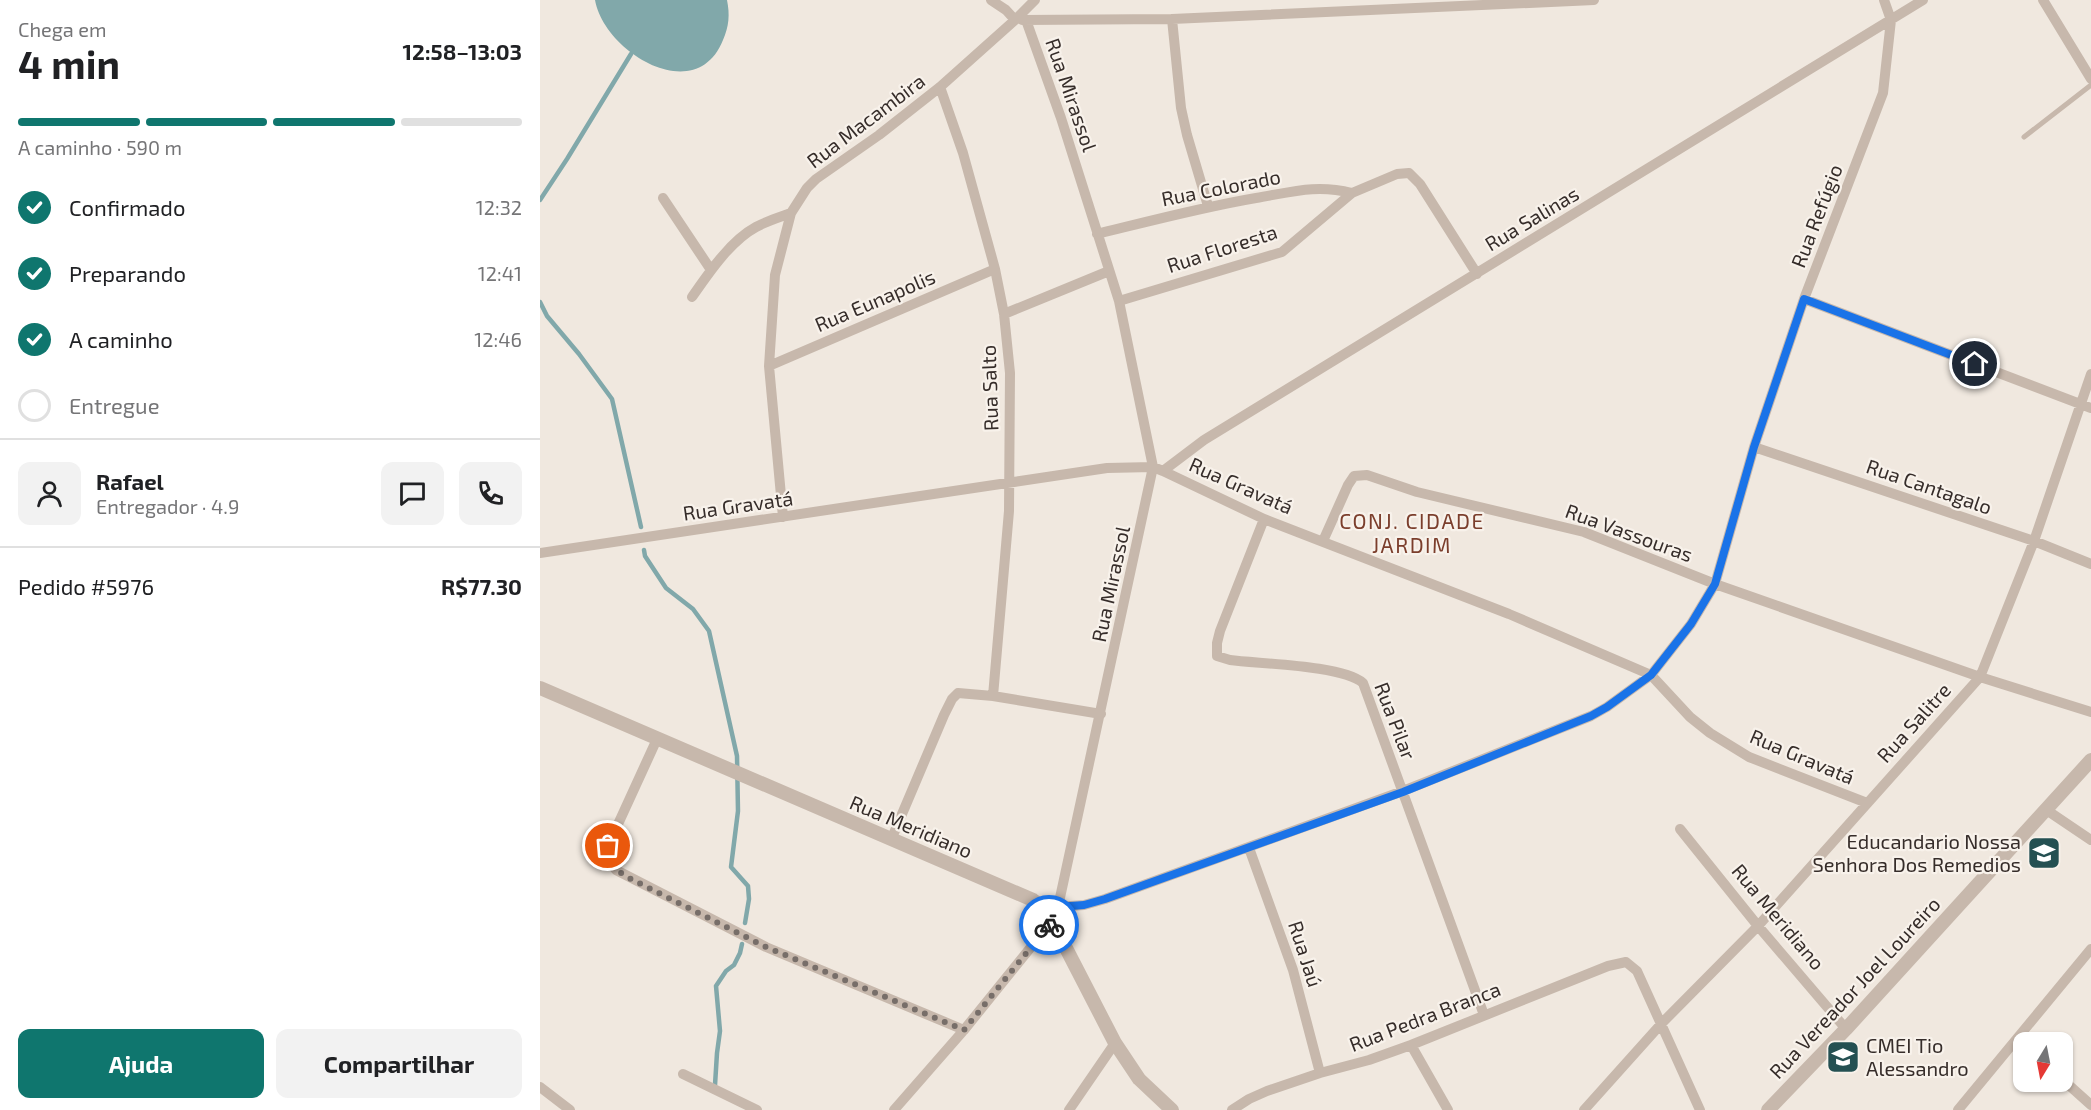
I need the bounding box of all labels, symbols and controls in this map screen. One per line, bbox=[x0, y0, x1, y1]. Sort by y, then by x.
text: Chega em bbox=[18, 17, 107, 41]
street label: Rua Mirassol bbox=[1041, 35, 1103, 155]
text: 12:58–13:03 bbox=[403, 38, 522, 64]
text: 4 min bbox=[18, 40, 120, 87]
street label: Rua Macambira bbox=[802, 68, 929, 172]
text: A caminho · 590 m bbox=[18, 135, 182, 159]
street label: Rua Refúgio bbox=[1785, 161, 1847, 271]
street label: Rua Colorado bbox=[1159, 164, 1283, 210]
street label: Rua Salinas bbox=[1480, 181, 1583, 255]
icon: check bbox=[18, 191, 51, 224]
text: Confirmado bbox=[69, 194, 185, 220]
text: 12:32 bbox=[476, 195, 522, 219]
street label: Rua Floresta bbox=[1164, 219, 1280, 277]
icon: check bbox=[18, 257, 51, 290]
text: Preparando bbox=[69, 260, 186, 286]
text: 12:41 bbox=[478, 261, 522, 285]
street label: Rua Eunapolis bbox=[811, 264, 938, 336]
icon: check bbox=[18, 323, 51, 356]
text: A caminho bbox=[69, 326, 173, 352]
text: 12:46 bbox=[474, 327, 522, 351]
pin bbox=[1949, 338, 2000, 389]
street label: Rua Salto bbox=[976, 345, 1002, 432]
icon: home bbox=[1958, 347, 1991, 380]
text: Entregue bbox=[69, 392, 159, 418]
street label: Rua Gravatá bbox=[1186, 452, 1297, 519]
street label: Rua Cantagalo bbox=[1863, 453, 1995, 519]
button: person bbox=[18, 462, 81, 525]
button: chat bbox=[381, 462, 444, 525]
button: phone bbox=[459, 462, 522, 525]
text: Rafael bbox=[96, 468, 164, 494]
street label: Rua Gravatá bbox=[681, 485, 794, 525]
text: Entregador · 4.9 bbox=[96, 494, 239, 518]
street label: Rua Vassouras bbox=[1562, 498, 1696, 566]
district label: CONJ. CIDADE JARDIM bbox=[1339, 508, 1485, 557]
street label: Rua Mirassol bbox=[1086, 523, 1134, 644]
text: Pedido #5976 bbox=[18, 573, 154, 599]
text: R$77.30 bbox=[441, 573, 522, 599]
street label: Rua Salitre bbox=[1871, 678, 1955, 767]
street label: Rua Pilar bbox=[1370, 679, 1422, 763]
street label: Rua Gravatá bbox=[1747, 723, 1858, 789]
street label: Rua Meridiano bbox=[846, 789, 976, 863]
pin bbox=[582, 820, 633, 871]
icon: bag bbox=[591, 829, 624, 862]
place label: Educandario Nossa Senhora Dos Remedios bbox=[1813, 829, 2021, 876]
school or university icon: Educandario Nossa Senhora Dos Remedios bbox=[2026, 835, 2062, 871]
street label: Rua Meridiano bbox=[1728, 859, 1830, 974]
street label: Rua Vereador Joel Loureiro bbox=[1764, 892, 1945, 1083]
courier bbox=[1019, 895, 1079, 955]
icon: bike bbox=[1033, 909, 1066, 942]
street label: Rua Jaú bbox=[1284, 918, 1328, 990]
street label: Rua Pedra Branca bbox=[1346, 976, 1504, 1056]
button: Ajuda bbox=[18, 1029, 264, 1098]
button: Compartilhar bbox=[276, 1029, 522, 1098]
north arrow bbox=[2013, 1032, 2073, 1092]
map controls bbox=[2013, 1032, 2073, 1092]
place label: CMEI Tio Alessandro bbox=[1866, 1033, 1969, 1080]
school or university icon: CMEI Tio Alessandro bbox=[1825, 1039, 1861, 1075]

